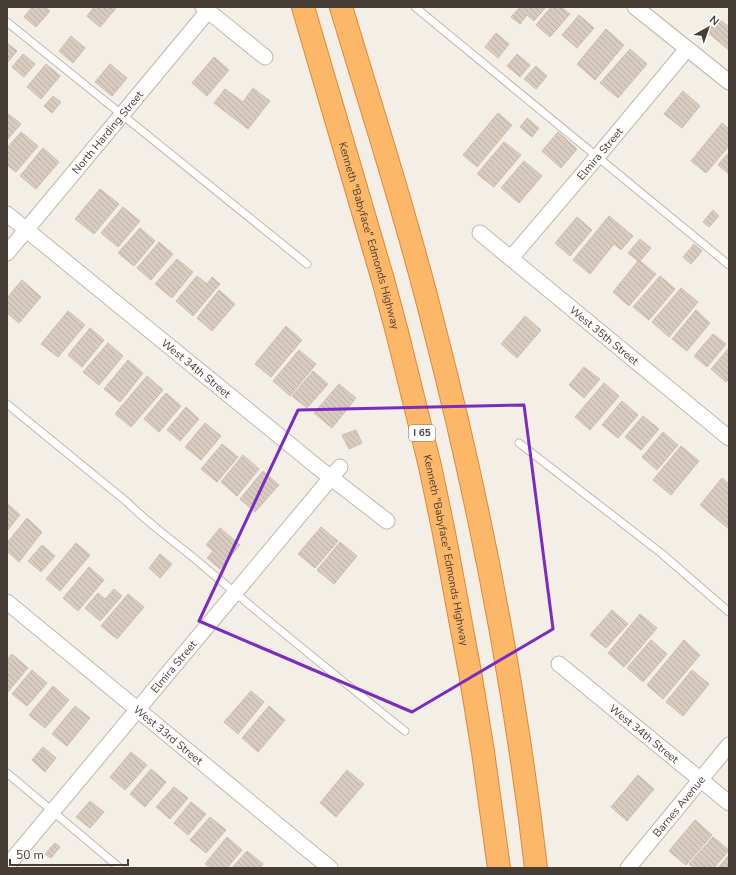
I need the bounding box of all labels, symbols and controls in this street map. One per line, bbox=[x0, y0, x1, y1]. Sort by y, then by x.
north arrow bbox=[688, 8, 728, 48]
text: N bbox=[706, 12, 722, 29]
street label: North Harding Street bbox=[68, 87, 146, 177]
street label: Elmira Street bbox=[573, 124, 626, 183]
street label: Kenneth "Babyface" Edmonds Highway bbox=[335, 140, 404, 331]
street label: West 35th Street bbox=[567, 302, 642, 368]
street label: West 34th Street bbox=[158, 335, 234, 401]
road number: I 65 bbox=[409, 425, 435, 441]
street label: Kenneth "Babyface" Edmonds Highway bbox=[420, 453, 472, 647]
street label: Elmira Street bbox=[147, 637, 200, 696]
street label: West 34th Street bbox=[606, 701, 682, 767]
street label: West 33rd Street bbox=[130, 702, 206, 768]
street label: Barnes Avenue bbox=[649, 772, 708, 840]
scale bar bbox=[10, 841, 128, 867]
text: 50 m bbox=[16, 847, 44, 863]

